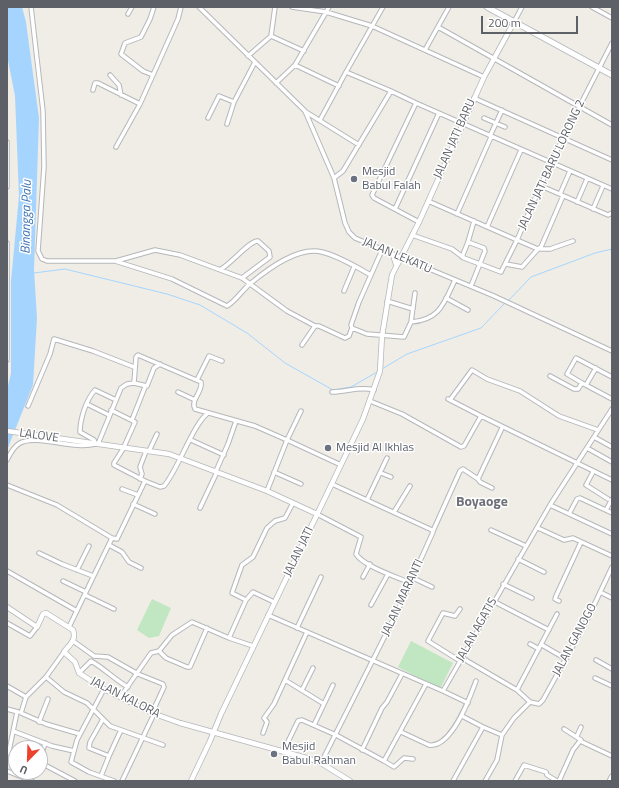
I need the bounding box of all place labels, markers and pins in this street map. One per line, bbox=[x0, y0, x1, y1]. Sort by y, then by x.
place label: Mesjid Babul Falah bbox=[362, 165, 421, 193]
marker: Mesjid Babul Falah bbox=[349, 174, 359, 184]
place label: Mesjid Al Ikhlas bbox=[336, 441, 414, 455]
marker: Mesjid Al Ikhlas bbox=[323, 443, 333, 453]
place label: Mesjid Babul Rahman bbox=[282, 740, 356, 768]
marker: Mesjid Babul Rahman bbox=[269, 749, 279, 759]

